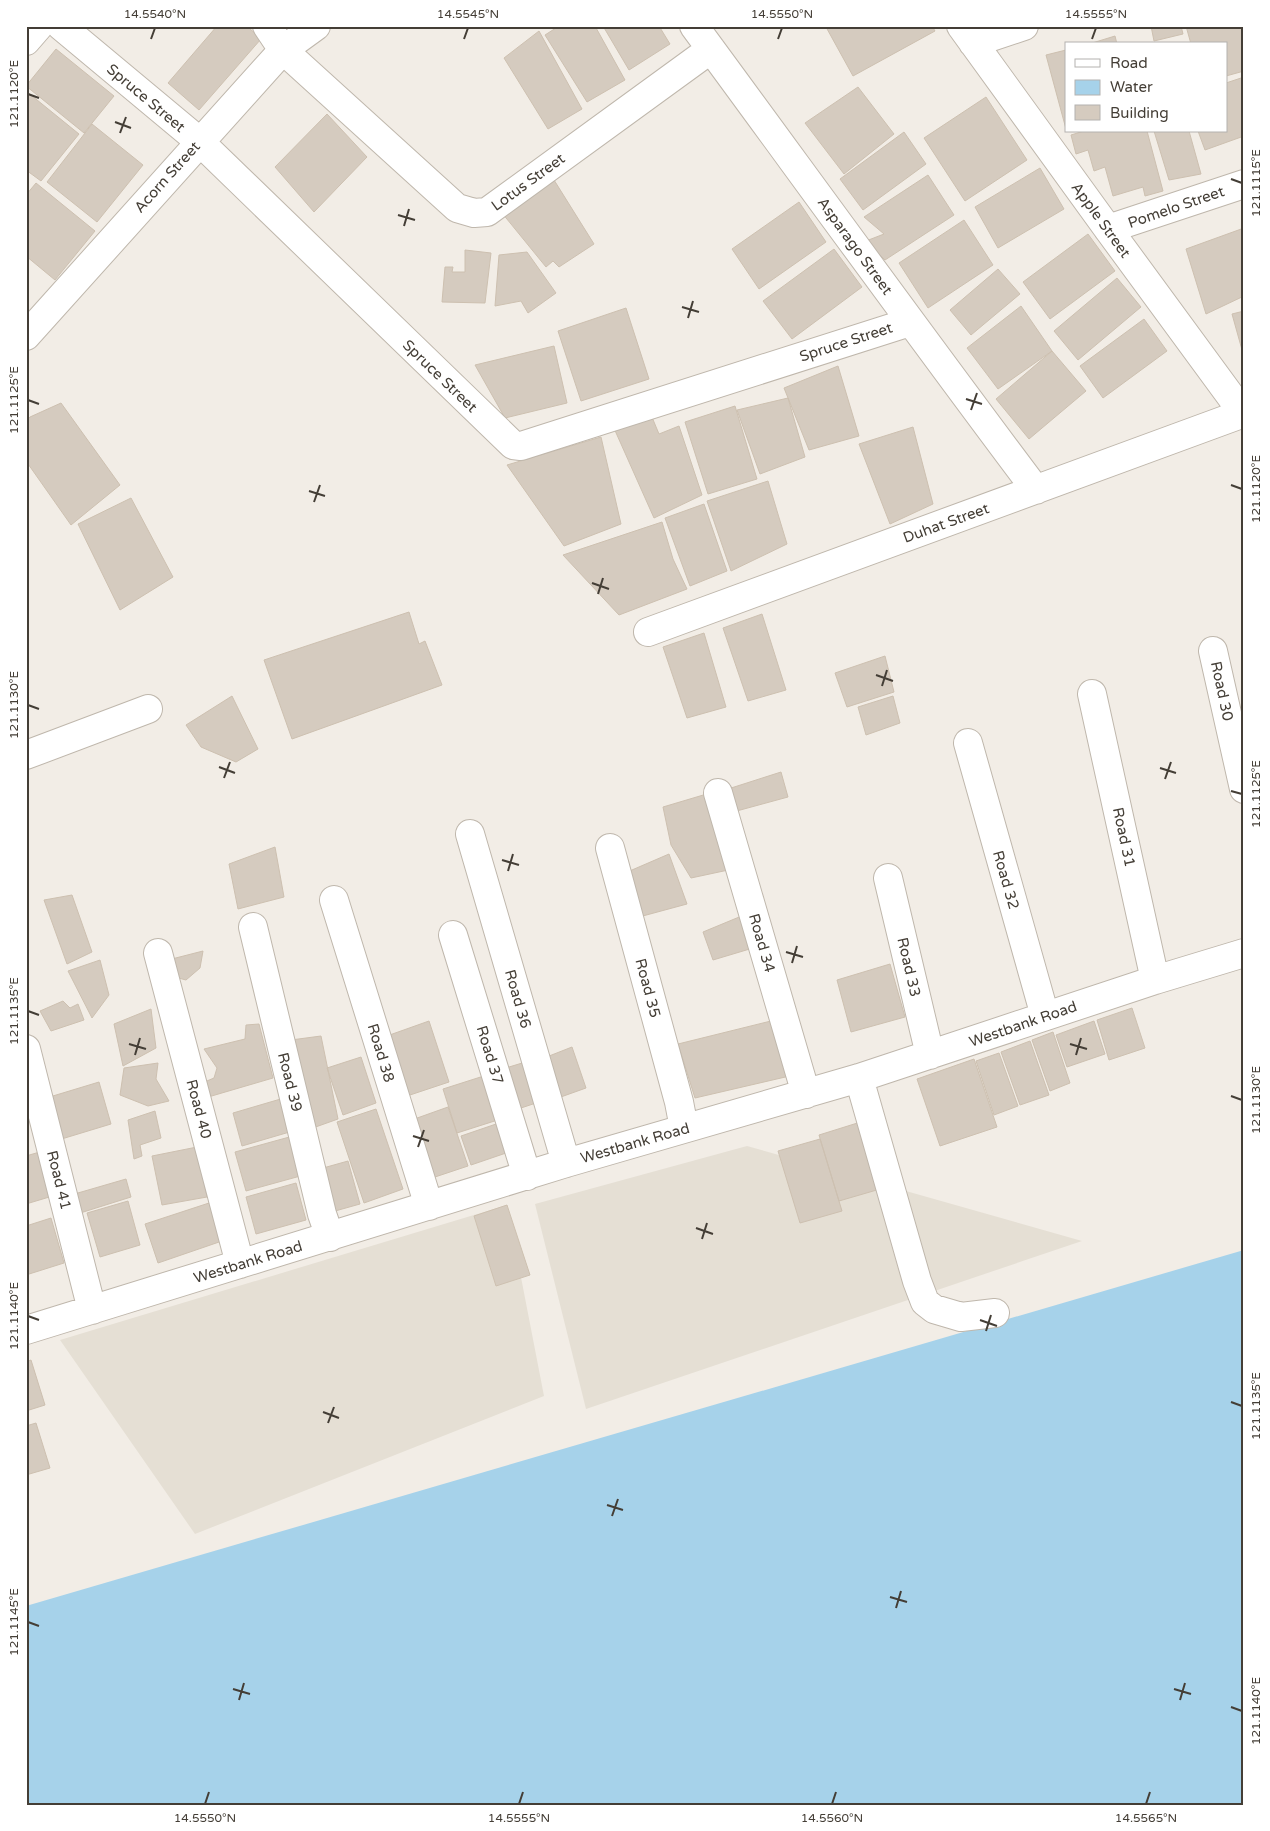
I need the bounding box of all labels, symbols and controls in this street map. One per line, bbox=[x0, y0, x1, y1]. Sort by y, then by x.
text: 14.5540°N bbox=[124, 7, 186, 21]
text: 14.5545°N bbox=[437, 7, 499, 21]
text: 14.5550°N bbox=[751, 7, 813, 21]
text: 14.5555°N bbox=[1065, 7, 1127, 21]
legend bbox=[1065, 42, 1228, 132]
text: Road bbox=[1110, 54, 1148, 72]
text: 121.1120°E bbox=[7, 60, 21, 128]
street label: Spruce Street bbox=[103, 60, 189, 136]
text: Water bbox=[1110, 78, 1153, 96]
text: Building bbox=[1110, 104, 1169, 122]
street label: Acorn Street bbox=[130, 137, 204, 216]
street label: Lotus Street bbox=[488, 149, 569, 215]
text: 121.1115°E bbox=[1249, 149, 1263, 217]
street label: Apple Street bbox=[1068, 179, 1135, 262]
street label: Pomelo Street bbox=[1125, 182, 1227, 232]
street label: Asparago Street bbox=[814, 194, 896, 298]
street label: Spruce Street bbox=[797, 318, 895, 365]
street label: Spruce Street bbox=[399, 336, 481, 416]
text: 121.1125°E bbox=[7, 366, 21, 434]
text: 121.1120°E bbox=[1249, 455, 1263, 523]
street label: Duhat Street bbox=[901, 499, 992, 547]
street label: Road 30 bbox=[1207, 660, 1237, 722]
text: 121.1130°E bbox=[7, 671, 21, 739]
text: 121.1125°E bbox=[1249, 760, 1263, 828]
street label: Road 31 bbox=[1109, 806, 1139, 868]
street label: Road 32 bbox=[989, 848, 1023, 912]
street label: Road 34 bbox=[745, 911, 779, 975]
street label: Road 33 bbox=[893, 936, 925, 998]
street label: Road 35 bbox=[631, 956, 665, 1020]
street label: Road 36 bbox=[501, 967, 535, 1031]
text: 121.1135°E bbox=[7, 977, 21, 1045]
street label: Westbank Road bbox=[967, 997, 1079, 1051]
street label: Road 38 bbox=[364, 1021, 398, 1085]
street label: Road 37 bbox=[473, 1023, 507, 1087]
street label: Road 39 bbox=[274, 1051, 306, 1113]
text: 121.1130°E bbox=[1249, 1066, 1263, 1134]
street label: Road 40 bbox=[182, 1077, 216, 1141]
street label: Westbank Road bbox=[578, 1119, 692, 1167]
street label: Road 41 bbox=[43, 1149, 75, 1211]
street label: Westbank Road bbox=[192, 1237, 304, 1287]
text: 121.1140°E bbox=[7, 1282, 21, 1350]
text: 121.1135°E bbox=[1249, 1372, 1263, 1440]
text: 121.1145°E bbox=[7, 1588, 21, 1656]
text: 121.1140°E bbox=[1249, 1677, 1263, 1745]
text: 14.5550°N bbox=[174, 1811, 236, 1825]
text: 14.5555°N bbox=[488, 1811, 550, 1825]
text: 14.5560°N bbox=[801, 1811, 863, 1825]
text: 14.5565°N bbox=[1115, 1811, 1177, 1825]

